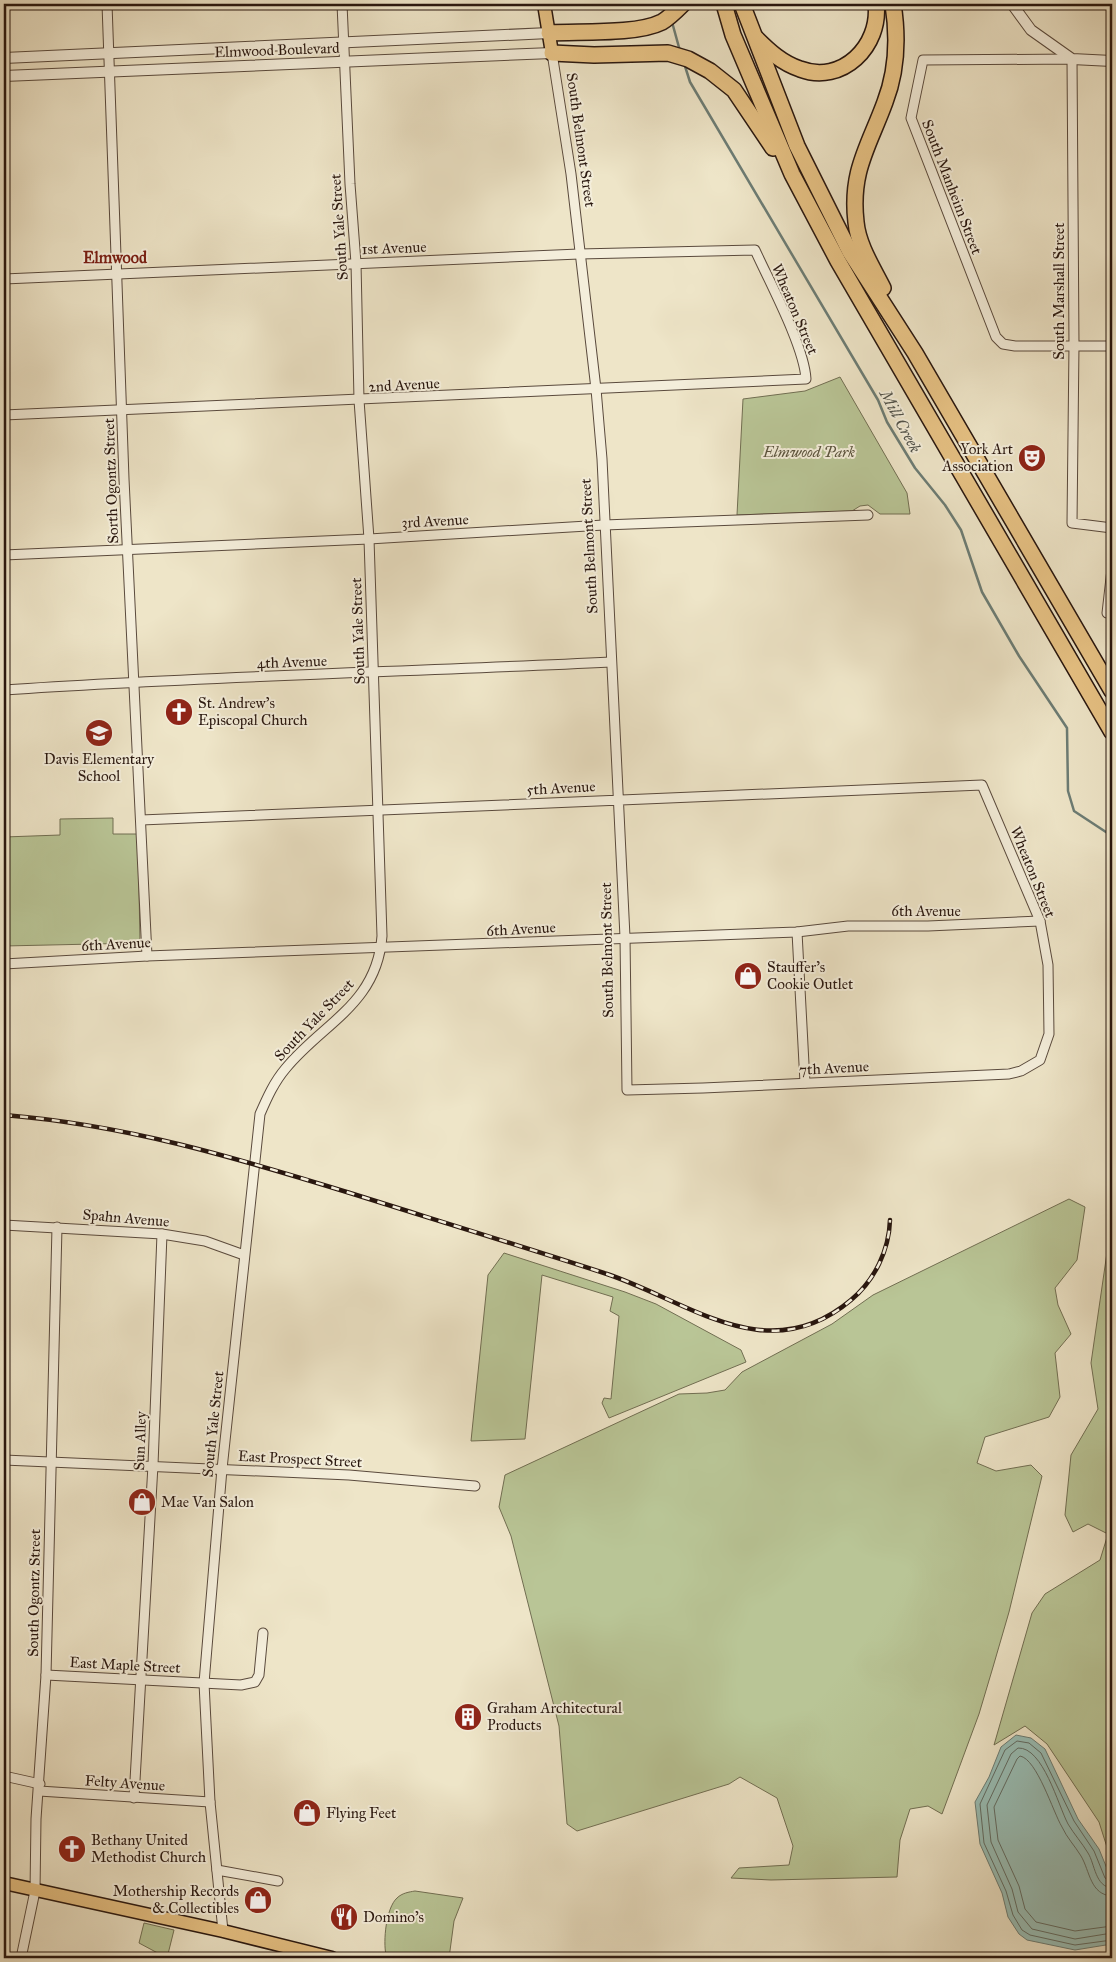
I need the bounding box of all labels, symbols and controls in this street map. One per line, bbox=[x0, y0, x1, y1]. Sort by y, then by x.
street label: Elmwood Boulevard bbox=[214, 39, 340, 61]
street label: South Belmont Street bbox=[563, 72, 599, 209]
street label: South Manheim Street bbox=[918, 117, 986, 258]
street label: South Yale Street bbox=[326, 172, 352, 281]
street label: South Marshall Street bbox=[1050, 222, 1068, 360]
street label: 1st Avenue bbox=[361, 238, 427, 258]
district label: Elmwood bbox=[83, 248, 148, 267]
street label: Wheaton Street bbox=[768, 261, 822, 358]
street label: 2nd Avenue bbox=[368, 374, 440, 396]
water label: Mill Creek bbox=[875, 385, 925, 456]
street label: Sorth Ogontz Street bbox=[100, 417, 122, 544]
place label: York Art Association bbox=[941, 440, 1014, 475]
park label: Elmwood Park bbox=[762, 443, 855, 461]
theatre icon: York Art Association bbox=[1017, 443, 1047, 473]
street label: South Belmont Street bbox=[576, 477, 602, 614]
street label: 3rd Avenue bbox=[401, 510, 469, 532]
street label: South Yale Street bbox=[347, 577, 369, 685]
street label: 4th Avenue bbox=[257, 652, 327, 672]
place label: St. Andrew's Episcopal Church bbox=[198, 694, 308, 729]
church icon: St. Andrew's Episcopal Church bbox=[164, 697, 194, 727]
school or university icon: Davis Elementary School bbox=[84, 718, 114, 748]
place label: Davis Elementary School bbox=[44, 750, 155, 785]
street label: 5th Avenue bbox=[526, 777, 596, 799]
street label: Wheaton Street bbox=[1007, 824, 1060, 921]
street label: South Belmont Street bbox=[597, 881, 617, 1018]
street label: 6th Avenue bbox=[891, 902, 961, 920]
street label: 6th Avenue bbox=[486, 918, 556, 940]
street label: 6th Avenue bbox=[81, 933, 151, 955]
place label: Stauffer's Cookie Outlet bbox=[767, 958, 854, 993]
shop icon: Stauffer's Cookie Outlet bbox=[733, 961, 763, 991]
street label: South Yale Street bbox=[270, 975, 358, 1065]
street label: 7th Avenue bbox=[799, 1057, 869, 1079]
street label: Spahn Avenue bbox=[82, 1205, 170, 1231]
street label: South Yale Street bbox=[198, 1369, 228, 1478]
street label: Sun Alley bbox=[130, 1410, 150, 1471]
street label: East Prospect Street bbox=[238, 1447, 363, 1471]
shop icon: Mae Van Salon bbox=[127, 1487, 157, 1517]
place label: Mae Van Salon bbox=[161, 1493, 254, 1511]
street label: South Ogontz Street bbox=[24, 1528, 44, 1657]
street label: East Maple Street bbox=[69, 1653, 182, 1677]
place label: Graham Architectural Products bbox=[487, 1699, 623, 1734]
building icon: Graham Architectural Products bbox=[453, 1702, 483, 1732]
street label: Felty Avenue bbox=[84, 1771, 166, 1795]
shop icon: Flying Feet bbox=[292, 1798, 322, 1828]
place label: Flying Feet bbox=[326, 1804, 397, 1822]
place label: Bethany United Methodist Church bbox=[91, 1831, 207, 1866]
church icon: Bethany United Methodist Church bbox=[57, 1834, 87, 1864]
place label: Mothership Records & Collectibles bbox=[113, 1882, 239, 1917]
shop icon: Mothership Records & Collectibles bbox=[243, 1885, 273, 1915]
restaurant icon: Domino's bbox=[329, 1902, 359, 1932]
place label: Domino's bbox=[363, 1908, 424, 1926]

